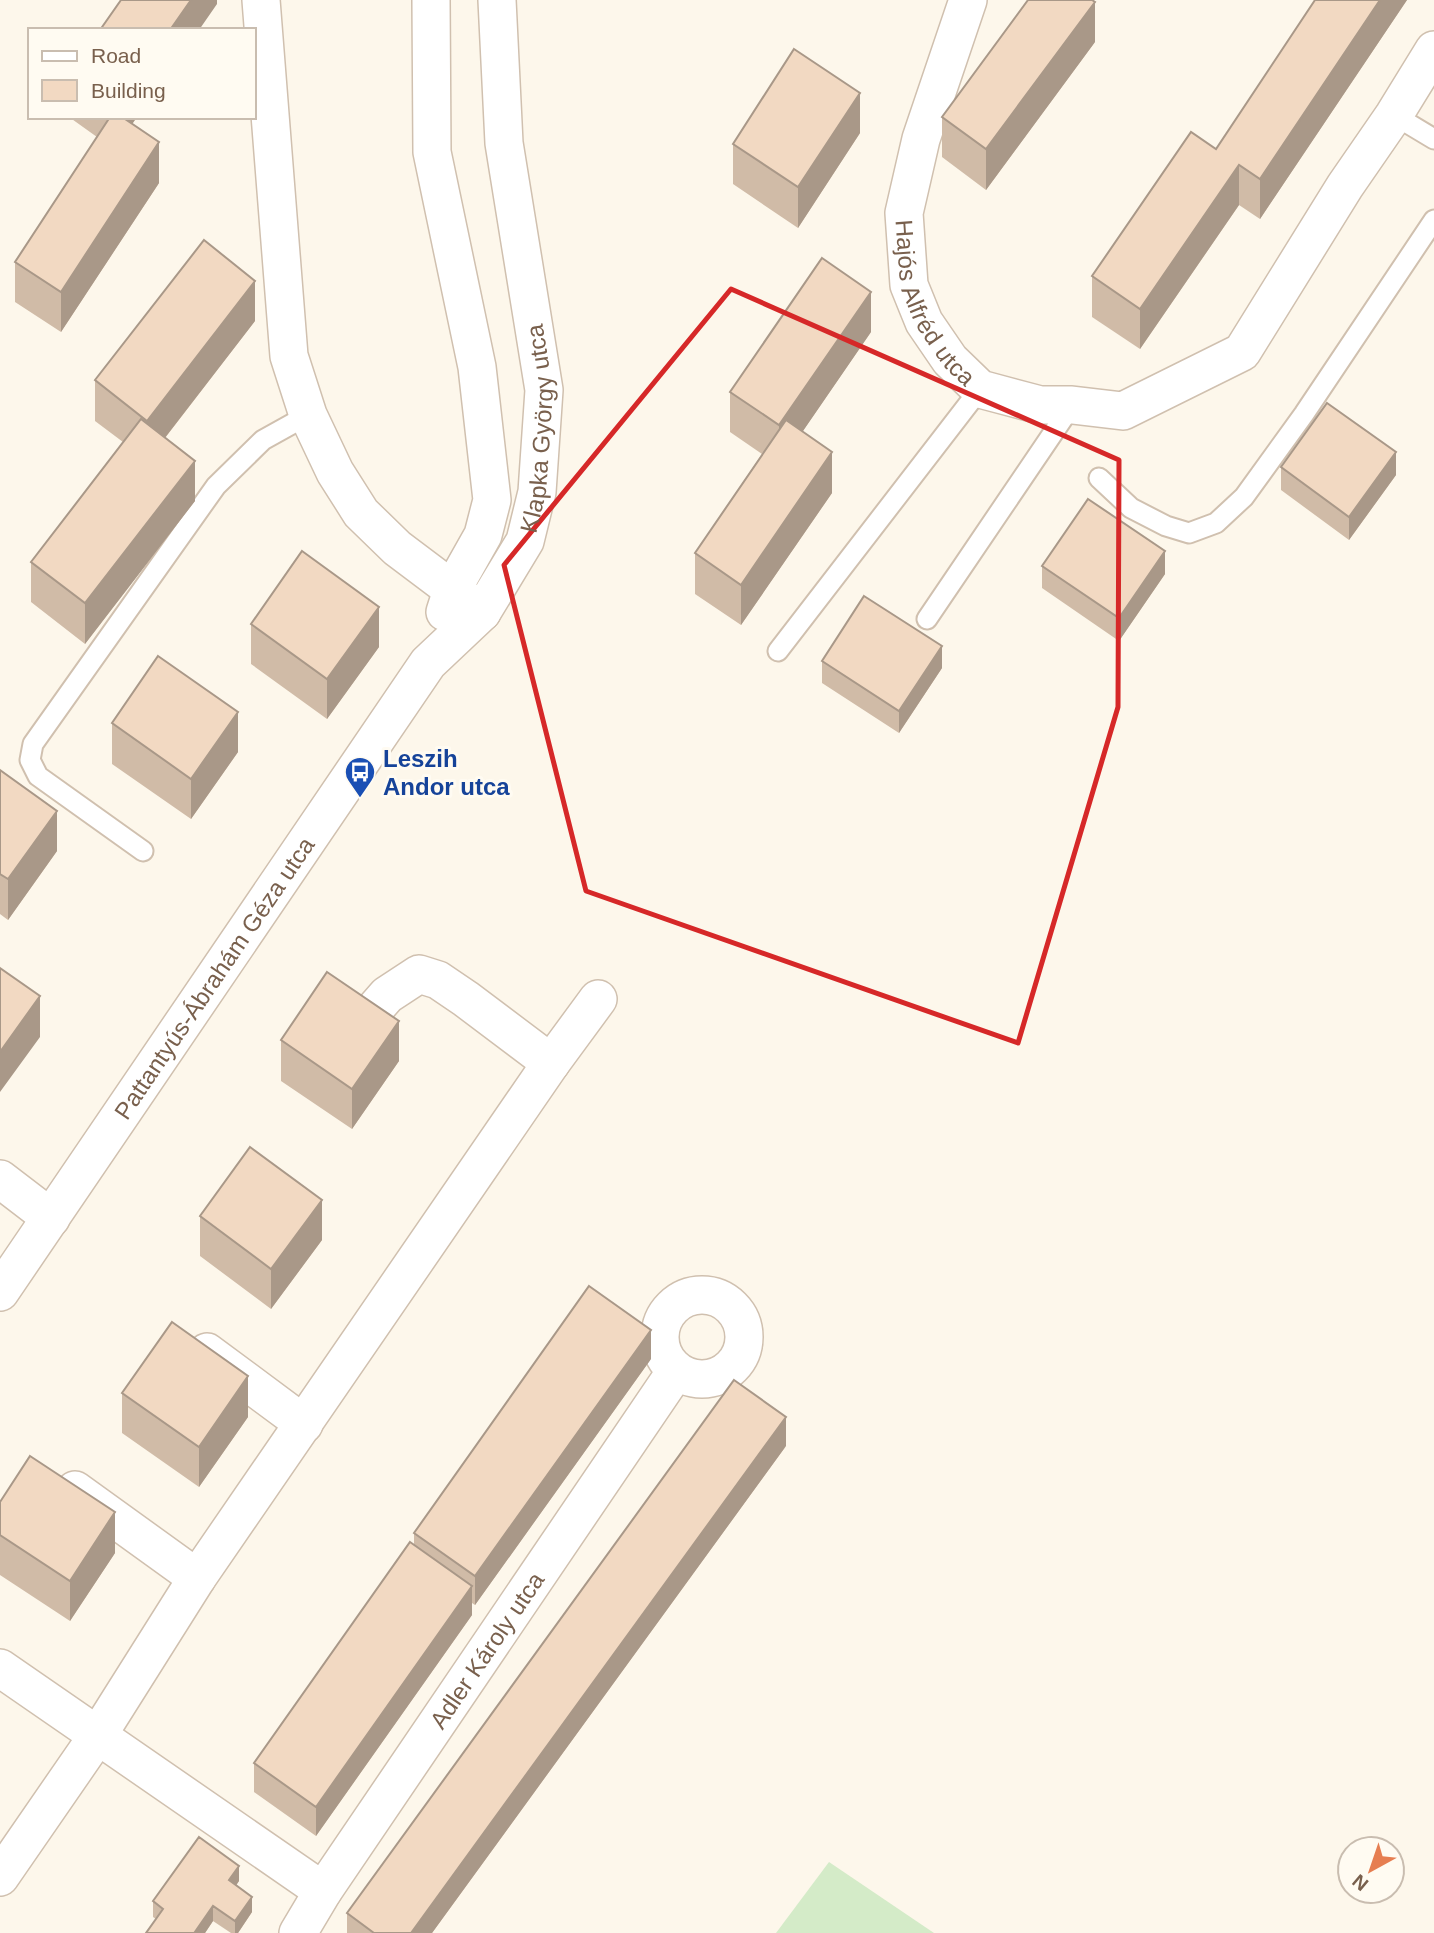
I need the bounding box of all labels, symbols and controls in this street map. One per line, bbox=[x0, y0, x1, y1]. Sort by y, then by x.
legend bbox=[28, 28, 256, 119]
text: Road bbox=[91, 44, 141, 67]
text: Building bbox=[91, 79, 166, 102]
street label: Hajós Alfréd utca bbox=[891, 219, 981, 391]
street label: Klapka György utca bbox=[514, 322, 558, 535]
place label: Leszih Andor utca bbox=[383, 745, 510, 800]
bus stop icon: Leszih Andor utca bbox=[343, 755, 377, 799]
street label: Pattantyús-Ábrahám Géza utca bbox=[108, 831, 320, 1124]
street label: Adler Károly utca bbox=[424, 1566, 549, 1733]
north arrow bbox=[1336, 1835, 1406, 1905]
text: N bbox=[1348, 1870, 1372, 1895]

